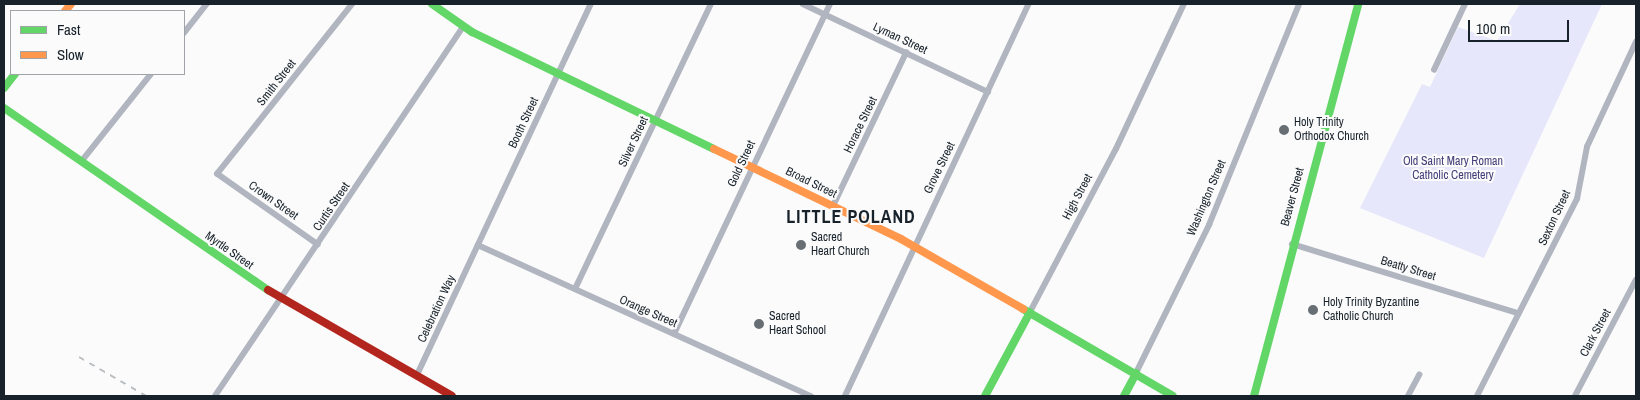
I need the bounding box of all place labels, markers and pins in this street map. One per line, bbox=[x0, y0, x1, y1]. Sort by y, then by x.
place label: Holy Trinity Orthodox Church bbox=[1294, 116, 1369, 144]
marker: Holy Trinity Orthodox Church bbox=[1278, 124, 1290, 136]
place label: Sacred Heart Church bbox=[811, 231, 870, 259]
marker: Sacred Heart Church bbox=[795, 239, 807, 251]
place label: Holy Trinity Byzantine Catholic Church bbox=[1323, 296, 1419, 324]
marker: Holy Trinity Byzantine Catholic Church bbox=[1307, 304, 1319, 316]
place label: Sacred Heart School bbox=[769, 310, 826, 338]
marker: Sacred Heart School bbox=[753, 318, 765, 330]

